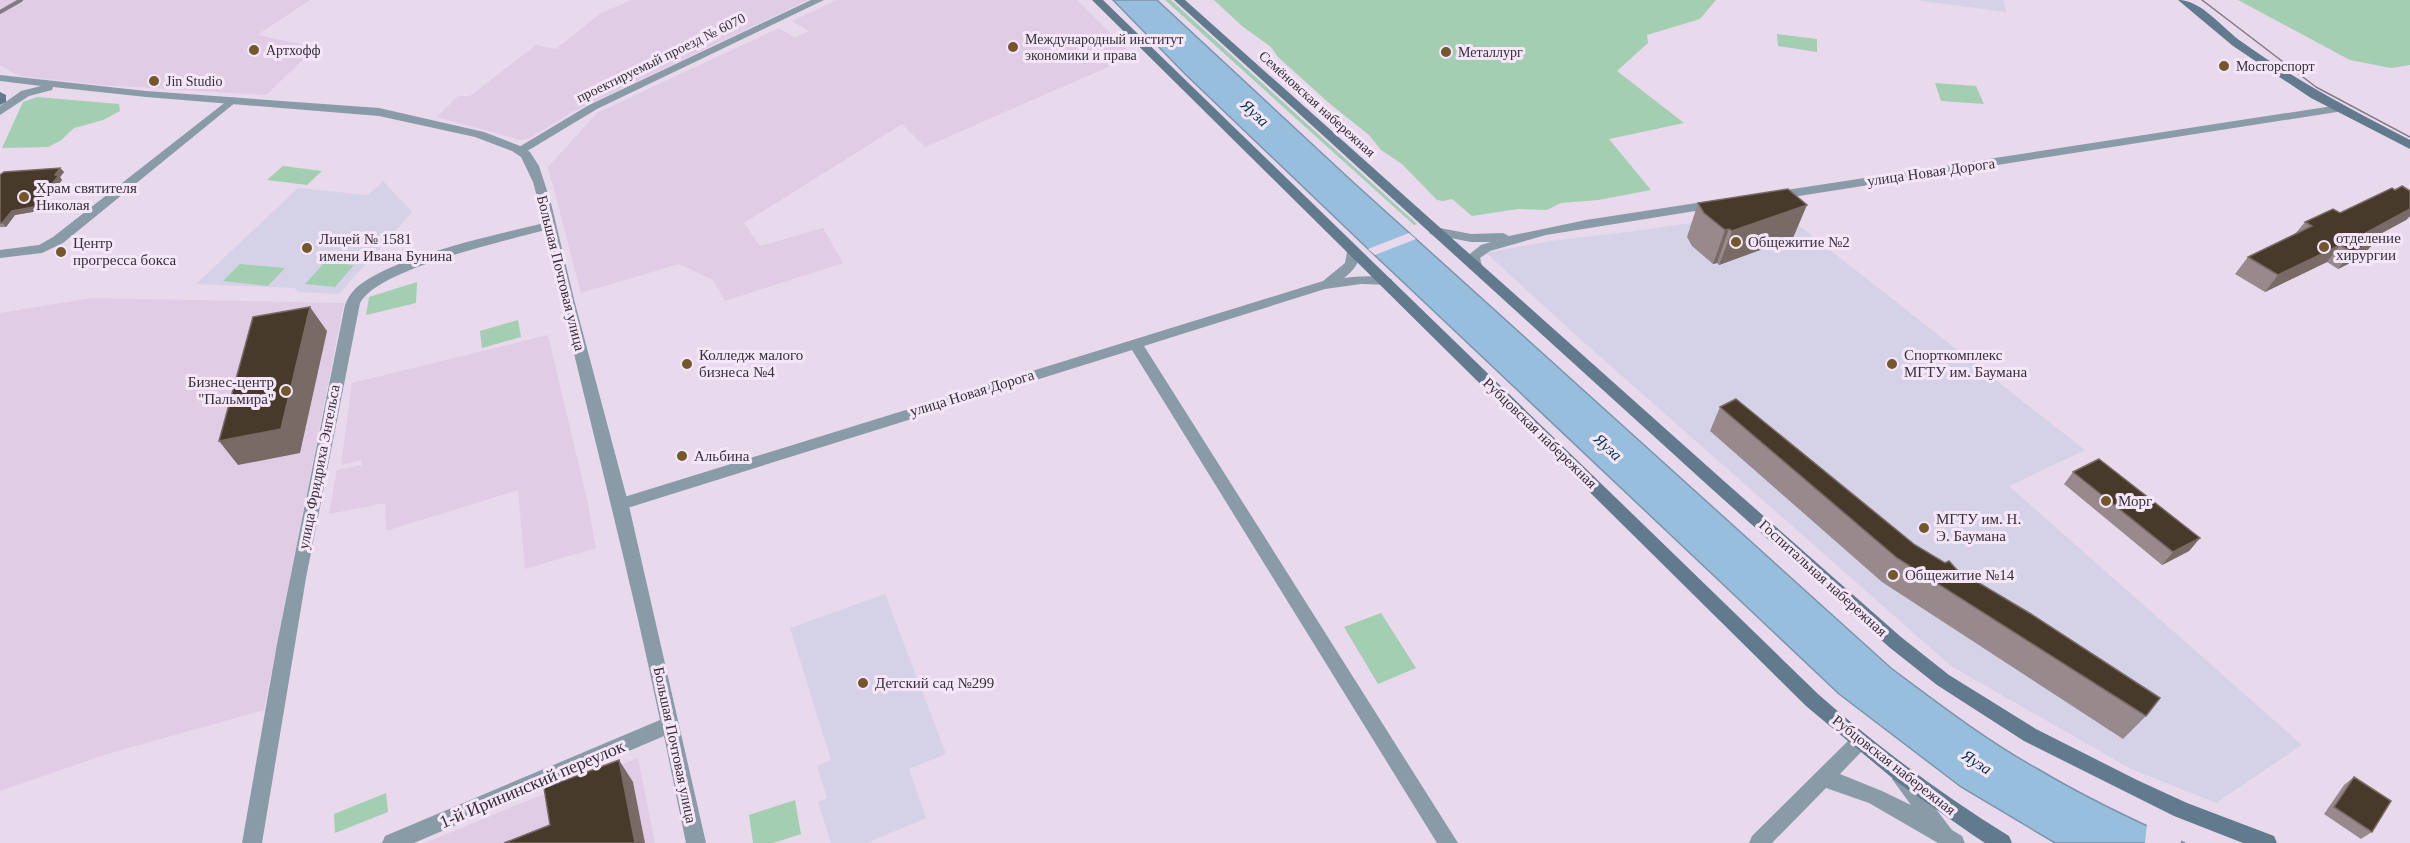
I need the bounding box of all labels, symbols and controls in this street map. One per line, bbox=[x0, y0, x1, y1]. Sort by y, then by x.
street label: проектируемый проезд № 6070 bbox=[574, 10, 748, 106]
place label: Международный институт экономики и права bbox=[1025, 32, 1183, 63]
marker: Международный институт экономики и права bbox=[1006, 40, 1020, 54]
marker: Артхофф bbox=[247, 43, 261, 57]
place label: Артхофф bbox=[266, 43, 321, 58]
marker: Металлург bbox=[1439, 45, 1453, 59]
place label: Металлург bbox=[1458, 45, 1523, 60]
street label: Семёновская набережная bbox=[1256, 48, 1378, 160]
marker: Мосгорспорт bbox=[2217, 59, 2231, 73]
place label: Мосгорспорт bbox=[2236, 59, 2315, 74]
marker: Jin Studio bbox=[147, 74, 161, 88]
place label: Jin Studio bbox=[166, 74, 222, 89]
water label: Яуза bbox=[1236, 95, 1272, 131]
street label: улица Новая Дорога bbox=[1866, 155, 1996, 189]
place label: Храм святителя Николая bbox=[36, 180, 137, 213]
marker: Храм святителя Николая bbox=[17, 190, 31, 204]
street label: Большая Почтовая улица bbox=[534, 194, 588, 353]
place label: отделение хирургии bbox=[2336, 230, 2401, 263]
place label: Лицей № 1581 имени Ивана Бунина bbox=[319, 231, 453, 264]
place label: Общежитие №2 bbox=[1748, 234, 1850, 250]
place label: Центр прогресса бокса bbox=[73, 235, 177, 268]
marker: Общежитие №2 bbox=[1729, 235, 1743, 249]
marker: отделение хирургии bbox=[2317, 240, 2331, 254]
marker: Лицей № 1581 имени Ивана Бунина bbox=[300, 241, 314, 255]
marker: Центр прогресса бокса bbox=[54, 245, 68, 259]
place label: Колледж малого бизнеса №4 bbox=[699, 347, 803, 380]
place label: Спорткомплекс МГТУ им. Баумана bbox=[1904, 347, 2027, 380]
marker: Колледж малого бизнеса №4 bbox=[680, 357, 694, 371]
marker: Спорткомплекс МГТУ им. Баумана bbox=[1885, 357, 1899, 371]
street label: улица Новая Дорога bbox=[908, 366, 1036, 419]
place label: Бизнес-центр "Пальмира" bbox=[188, 374, 274, 407]
street label: Рубцовская набережная bbox=[1480, 375, 1600, 492]
street label: улица Фридриха Энгельса bbox=[295, 383, 343, 551]
marker: Бизнес-центр "Пальмира" bbox=[279, 384, 293, 398]
water label: Яуза bbox=[1589, 429, 1625, 465]
place label: Альбина bbox=[694, 448, 750, 464]
marker: Альбина bbox=[675, 449, 689, 463]
place label: Морг bbox=[2118, 493, 2152, 509]
marker: Морг bbox=[2099, 494, 2113, 508]
place label: МГТУ им. Н. Э. Баумана bbox=[1936, 511, 2021, 544]
street label: Госпитальная набережная bbox=[1756, 517, 1890, 640]
marker: МГТУ им. Н. Э. Баумана bbox=[1917, 521, 1931, 535]
place label: Общежитие №14 bbox=[1905, 567, 2015, 583]
marker: Общежитие №14 bbox=[1886, 568, 1900, 582]
street label: Большая Почтовая улица bbox=[651, 665, 699, 825]
place label: Детский сад №299 bbox=[875, 675, 994, 691]
marker: Детский сад №299 bbox=[856, 676, 870, 690]
street label: Рубцовская набережная bbox=[1829, 712, 1959, 818]
street label: 1-й Ирининский переулок bbox=[436, 736, 628, 832]
water label: Яуза bbox=[1958, 746, 1995, 779]

